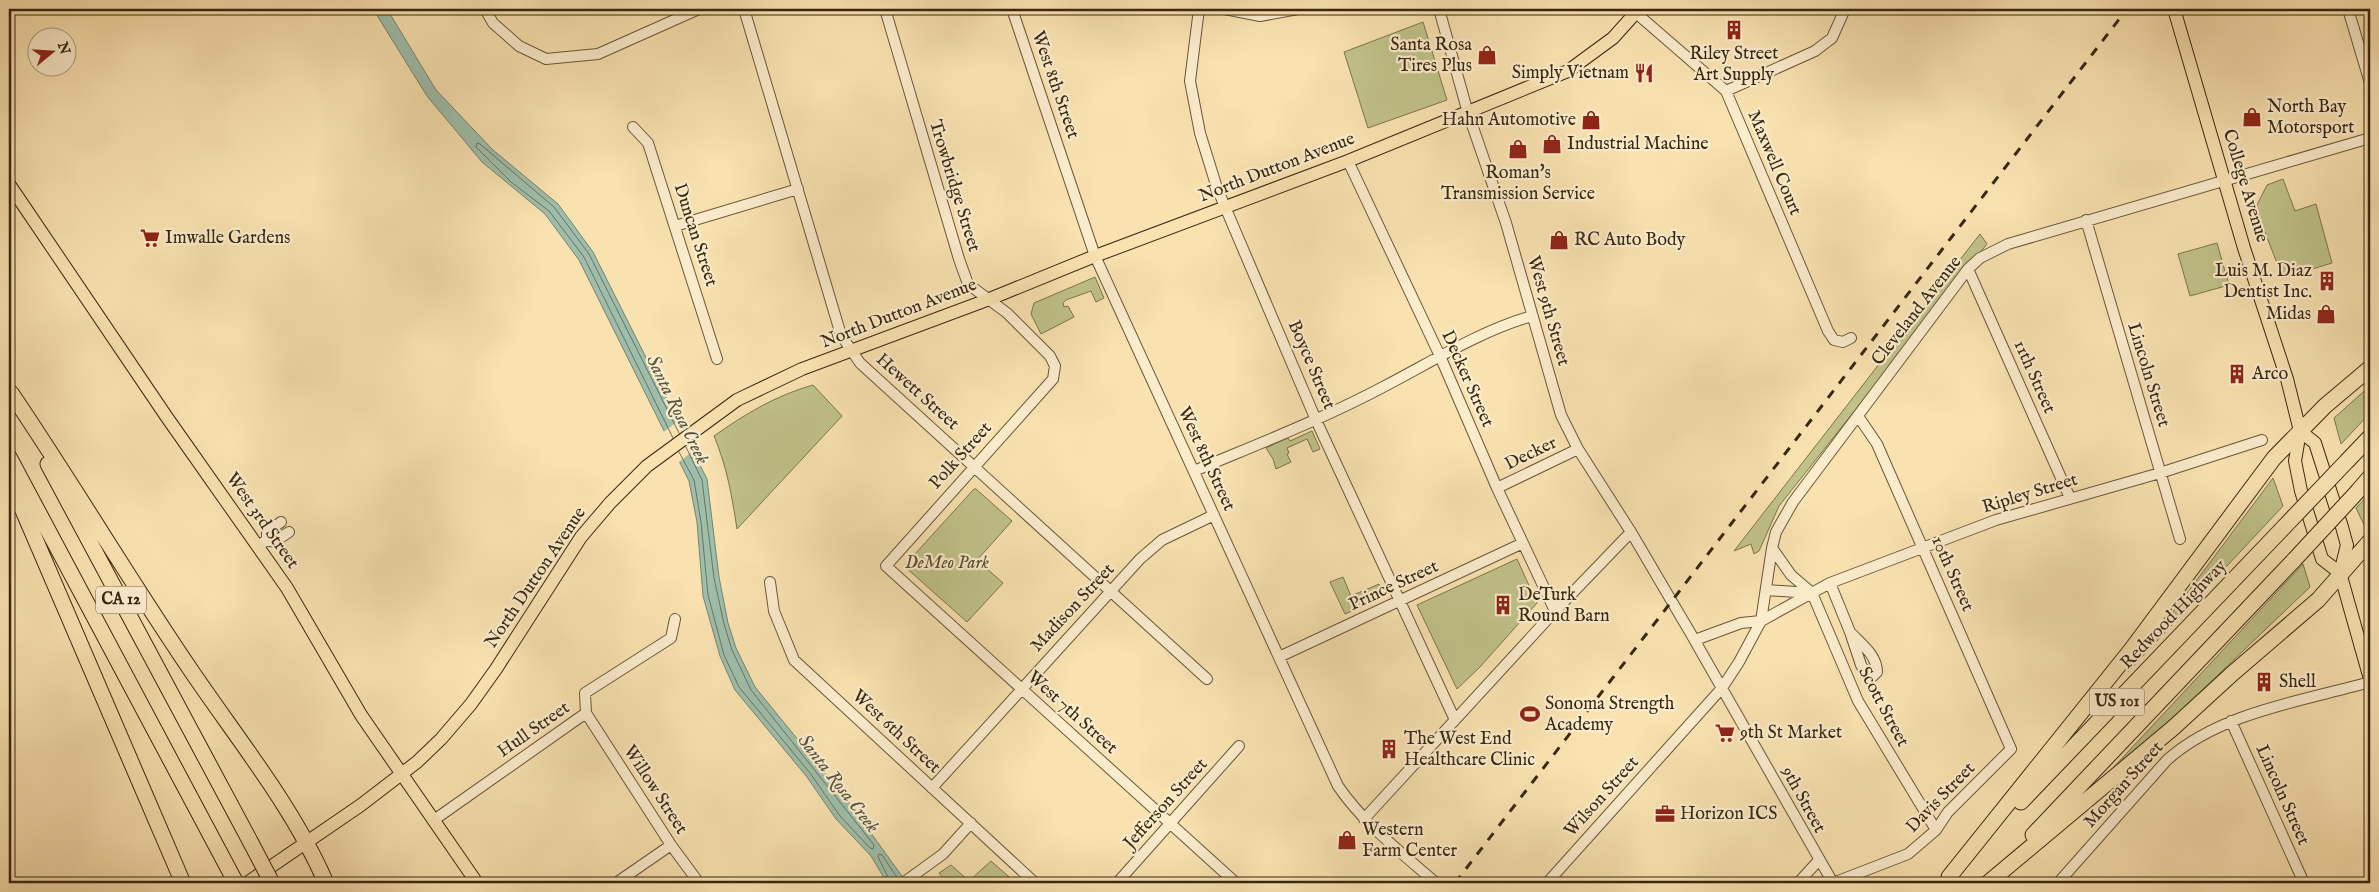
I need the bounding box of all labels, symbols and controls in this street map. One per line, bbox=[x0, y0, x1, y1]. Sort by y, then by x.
building icon: Riley Street Art Supply bbox=[1723, 19, 1745, 41]
north arrow bbox=[28, 28, 78, 78]
street label: West 8th Street bbox=[1026, 28, 1084, 142]
place label: Santa Rosa Tires Plus bbox=[1390, 34, 1472, 78]
text: N bbox=[53, 39, 74, 57]
place label: Riley Street Art Supply bbox=[1689, 43, 1779, 87]
shop icon: Santa Rosa Tires Plus bbox=[1476, 44, 1498, 66]
place label: Simply Vietnam bbox=[1512, 62, 1629, 85]
restaurant icon: Simply Vietnam bbox=[1633, 62, 1655, 84]
place label: North Bay Motorsport bbox=[2267, 96, 2354, 140]
shop icon: North Bay Motorsport bbox=[2241, 106, 2263, 128]
street label: Maxwell Court bbox=[1742, 107, 1806, 219]
place label: Hahn Automotive bbox=[1442, 109, 1576, 132]
shop icon: Hahn Automotive bbox=[1580, 109, 1602, 131]
street label: Trowbridge Street bbox=[923, 117, 985, 255]
street label: College Avenue bbox=[2217, 126, 2273, 246]
street label: North Dutton Avenue bbox=[1196, 128, 1358, 208]
shop icon: Industrial Machine bbox=[1541, 133, 1563, 155]
place label: Industrial Machine bbox=[1567, 133, 1709, 156]
shop icon: Roman's Transmission Service bbox=[1507, 138, 1529, 160]
place label: Roman's Transmission Service bbox=[1441, 162, 1595, 206]
street label: Duncan Street bbox=[668, 181, 722, 289]
supermarket icon: Imwalle Gardens bbox=[139, 227, 161, 249]
place label: Imwalle Gardens bbox=[165, 227, 290, 250]
shop icon: RC Auto Body bbox=[1548, 229, 1570, 251]
place label: RC Auto Body bbox=[1574, 229, 1685, 252]
street label: Cleveland Avenue bbox=[1867, 252, 1967, 370]
street label: West 9th Street bbox=[1521, 253, 1575, 369]
place label: Luis M. Diaz Dentist Inc. bbox=[2215, 260, 2312, 304]
building icon: Luis M. Diaz Dentist Inc. bbox=[2316, 270, 2338, 292]
street label: North Dutton Avenue bbox=[818, 274, 980, 354]
place label: Midas bbox=[2266, 303, 2311, 326]
shop icon: Midas bbox=[2315, 303, 2337, 325]
street label: Boyce Street bbox=[1282, 317, 1340, 413]
street label: Lincoln Street bbox=[2121, 320, 2175, 430]
street label: Decker Street bbox=[1435, 327, 1499, 431]
street label: 11th Street bbox=[2008, 337, 2060, 417]
street label: Hewett Street bbox=[870, 348, 964, 436]
water label: Santa Rosa Creek bbox=[640, 351, 714, 469]
building icon: Arco bbox=[2226, 363, 2248, 385]
place label: Arco bbox=[2251, 363, 2288, 386]
street label: West 8th Street bbox=[1172, 403, 1240, 515]
street label: Polk Street bbox=[925, 417, 997, 495]
street label: Decker bbox=[1501, 431, 1561, 476]
street label: West 3rd Street bbox=[220, 468, 304, 574]
street label: Ripley Street bbox=[1979, 469, 2081, 519]
street label: North Dutton Avenue bbox=[480, 503, 592, 653]
street label: 10th Street bbox=[1925, 533, 1979, 615]
park label: DeMeo Park bbox=[905, 552, 989, 575]
street label: Prince Street bbox=[1346, 555, 1442, 617]
street label: Redwood Highway bbox=[2116, 555, 2232, 675]
street label: Madison Street bbox=[1026, 559, 1120, 657]
place label: DeTurk Round Barn bbox=[1518, 584, 1610, 628]
road number: CA 12 bbox=[96, 586, 146, 614]
building icon: DeTurk Round Barn bbox=[1492, 594, 1514, 616]
street label: Scott Street bbox=[1852, 663, 1914, 751]
street label: West 7th Street bbox=[1022, 666, 1122, 760]
building icon: Shell bbox=[2253, 671, 2275, 693]
place label: Shell bbox=[2279, 671, 2316, 694]
street label: West 6th Street bbox=[847, 685, 945, 779]
road number: US 101 bbox=[2090, 689, 2144, 716]
place label: Sonoma Strength Academy bbox=[1544, 693, 1675, 737]
street label: Hull Street bbox=[493, 697, 575, 763]
sports icon: Sonoma Strength Academy bbox=[1519, 703, 1541, 725]
supermarket icon: 9th St Market bbox=[1714, 722, 1736, 744]
place label: 9th St Market bbox=[1739, 722, 1842, 745]
place label: The West End Healthcare Clinic bbox=[1404, 728, 1535, 772]
water label: Santa Rosa Creek bbox=[792, 730, 884, 838]
street label: Morgan Street bbox=[2079, 737, 2169, 833]
building icon: The West End Healthcare Clinic bbox=[1378, 738, 1400, 760]
street label: Willow Street bbox=[618, 741, 692, 839]
street label: Lincoln Street bbox=[2250, 741, 2314, 849]
street label: Wilson Street bbox=[1560, 752, 1644, 842]
street label: Jefferson Street bbox=[1118, 754, 1213, 856]
street label: Davis Street bbox=[1902, 758, 1980, 838]
street label: 9th Street bbox=[1775, 762, 1831, 837]
office icon: Horizon ICS bbox=[1654, 803, 1676, 825]
place label: Horizon ICS bbox=[1680, 803, 1777, 826]
place label: Western Farm Center bbox=[1362, 819, 1457, 863]
shop icon: Western Farm Center bbox=[1336, 829, 1358, 851]

